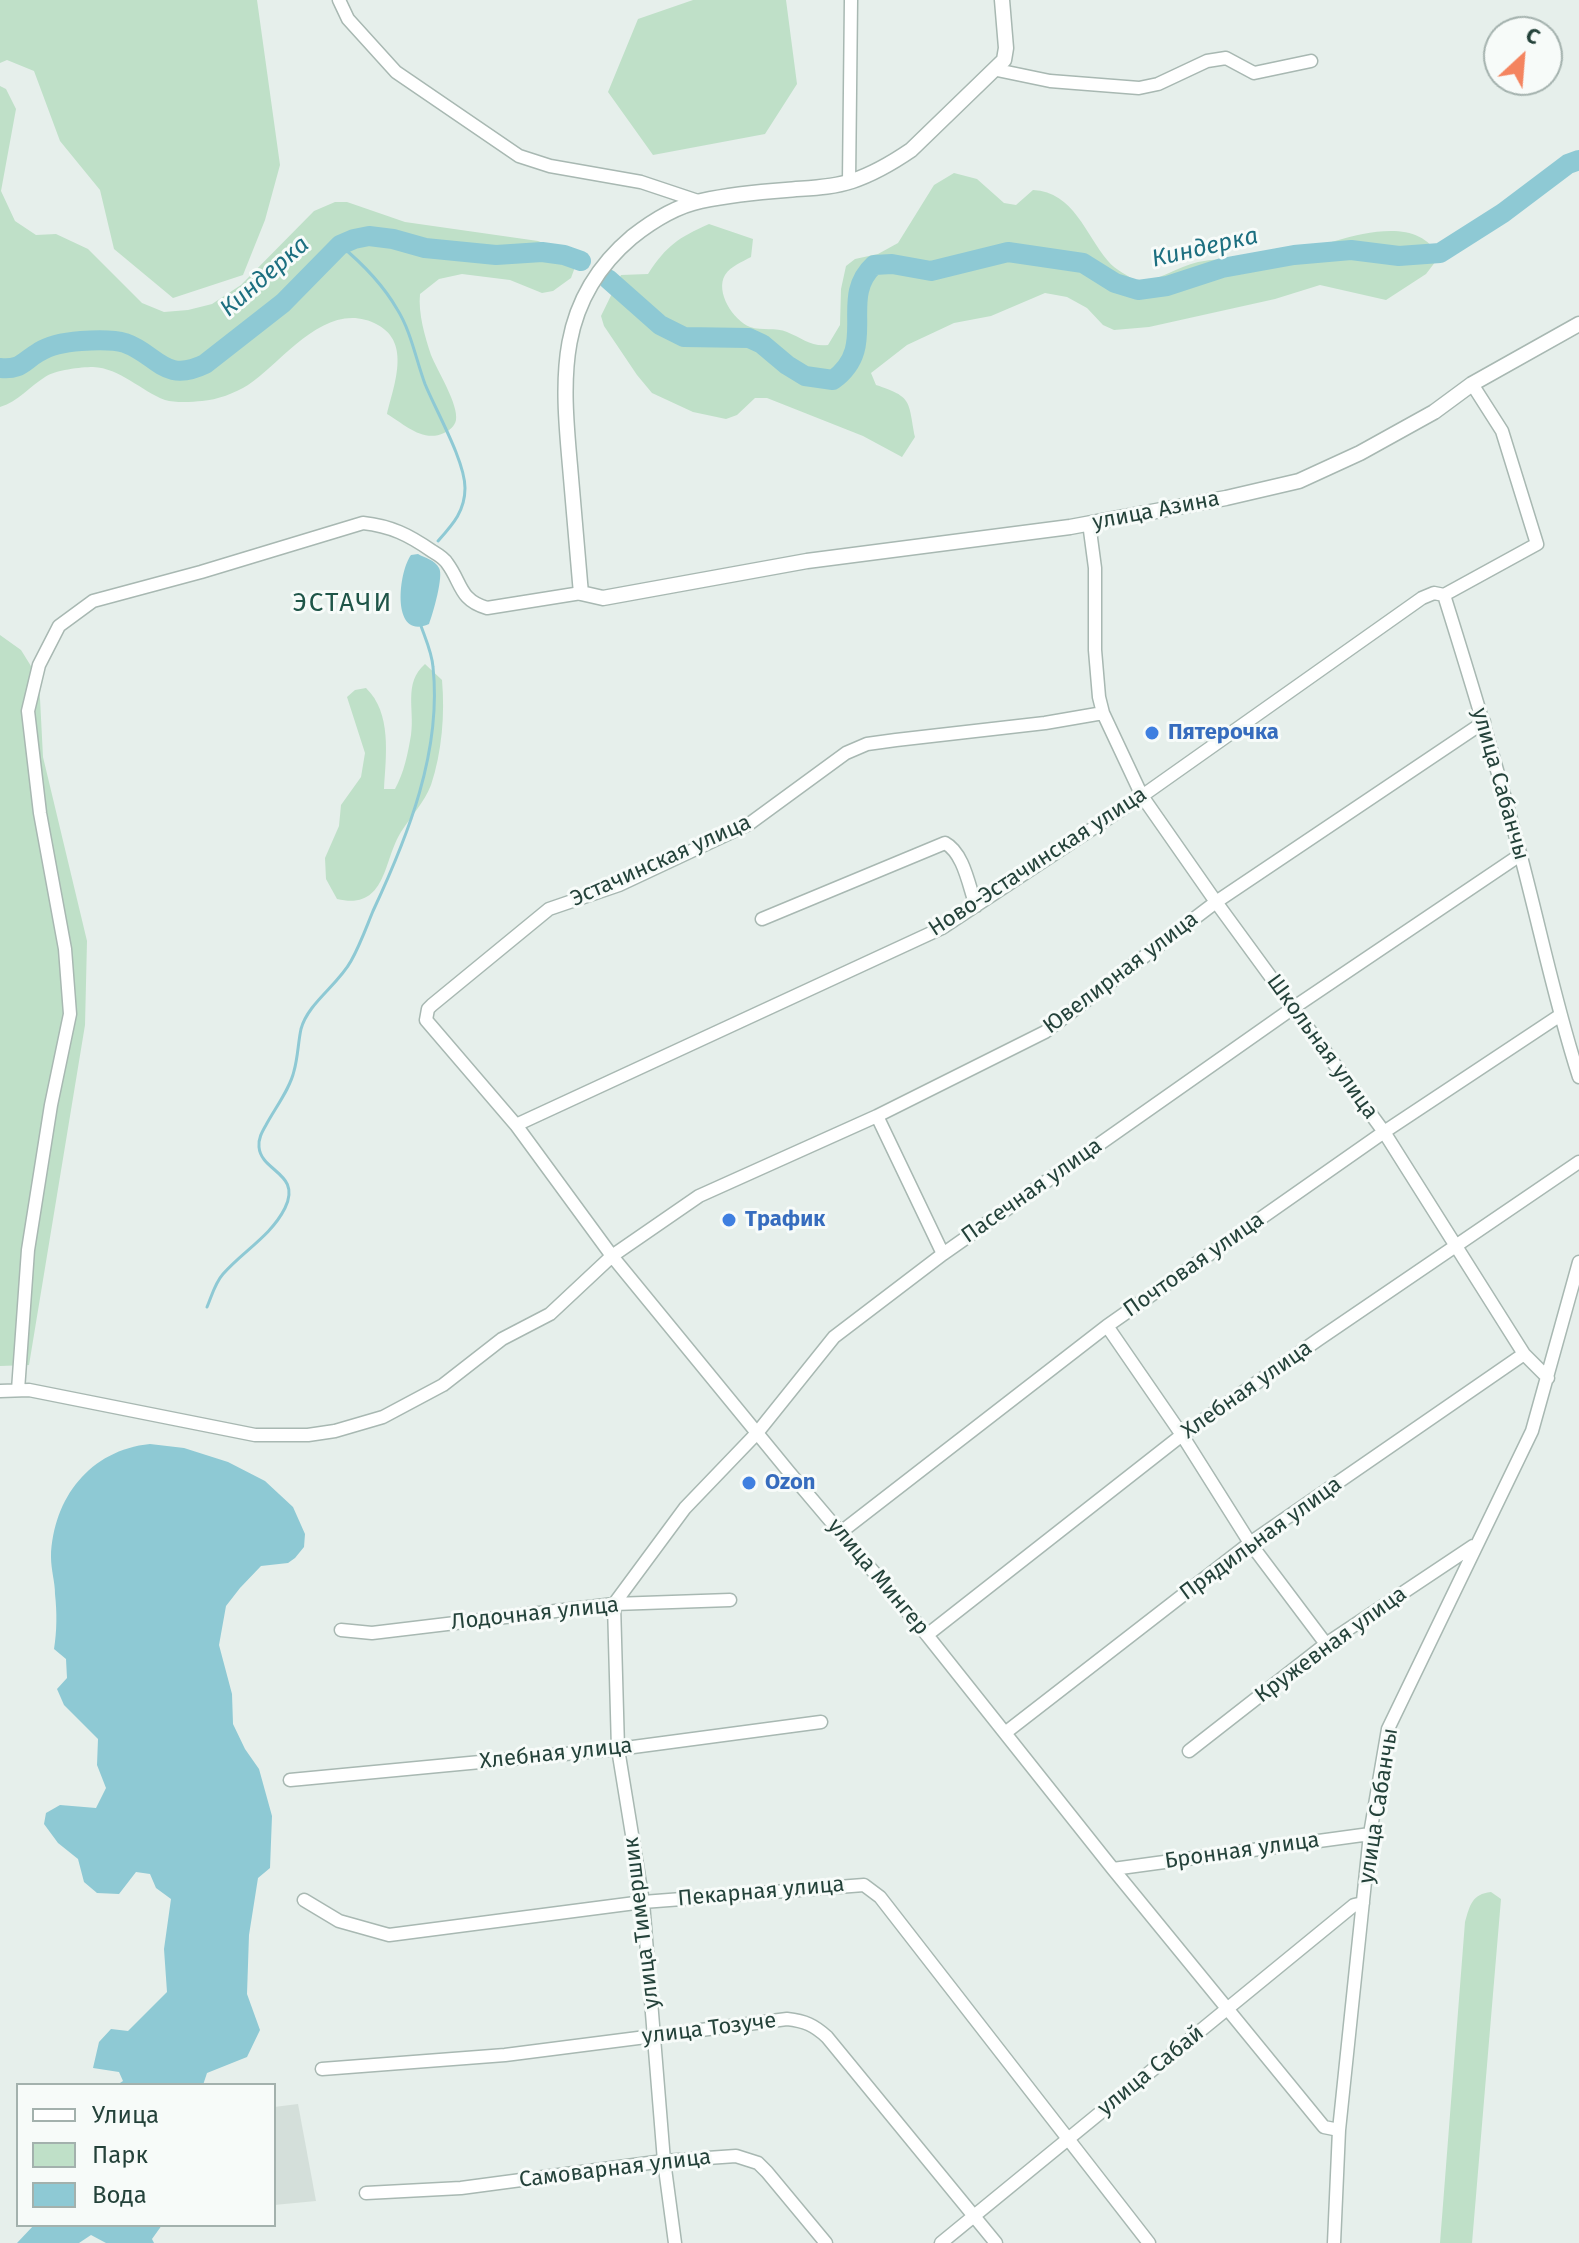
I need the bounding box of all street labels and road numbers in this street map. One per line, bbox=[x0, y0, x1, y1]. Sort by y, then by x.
street label: улица Азина bbox=[1090, 486, 1222, 536]
street label: улица Сабанчы bbox=[1466, 705, 1534, 863]
street label: Ново-Эстачинская улица bbox=[924, 782, 1152, 942]
street label: Эстачинская улица bbox=[567, 809, 755, 913]
street label: Ювелирная улица bbox=[1038, 906, 1204, 1040]
street label: Школьная улица bbox=[1261, 969, 1383, 1125]
street label: Пасечная улица bbox=[957, 1133, 1107, 1249]
street label: Почтовая улица bbox=[1119, 1207, 1269, 1323]
street label: Хлебная улица bbox=[1177, 1335, 1317, 1445]
street label: Прядильная улица bbox=[1175, 1471, 1347, 1607]
street label: улица Мингер bbox=[821, 1513, 935, 1641]
street label: Кружевная улица bbox=[1250, 1581, 1412, 1709]
street label: Лодочная улица bbox=[450, 1592, 620, 1636]
street label: улица Сабанчы bbox=[1354, 1726, 1404, 1886]
street label: Хлебная улица bbox=[478, 1733, 634, 1775]
street label: Бронная улица bbox=[1163, 1827, 1321, 1875]
street label: улица Тимершик bbox=[618, 1836, 666, 2010]
street label: Пекарная улица bbox=[677, 1872, 845, 1912]
street label: улица Тозуче bbox=[640, 2008, 778, 2050]
street label: улица Сабай bbox=[1093, 2020, 1209, 2122]
street label: Самоварная улица bbox=[518, 2144, 712, 2194]

